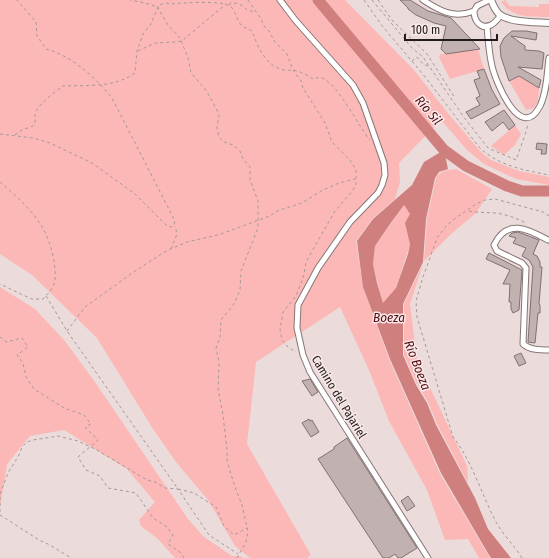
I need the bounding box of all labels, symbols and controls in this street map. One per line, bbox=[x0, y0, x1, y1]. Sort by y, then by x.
scale bar bbox=[405, 16, 497, 42]
text: 100 m bbox=[411, 23, 440, 37]
water label: Río Sil bbox=[412, 93, 445, 128]
water label: Boeza bbox=[373, 310, 405, 325]
water label: Río Boeza bbox=[401, 338, 434, 392]
street label: Camino del Pajariel bbox=[309, 353, 369, 441]

